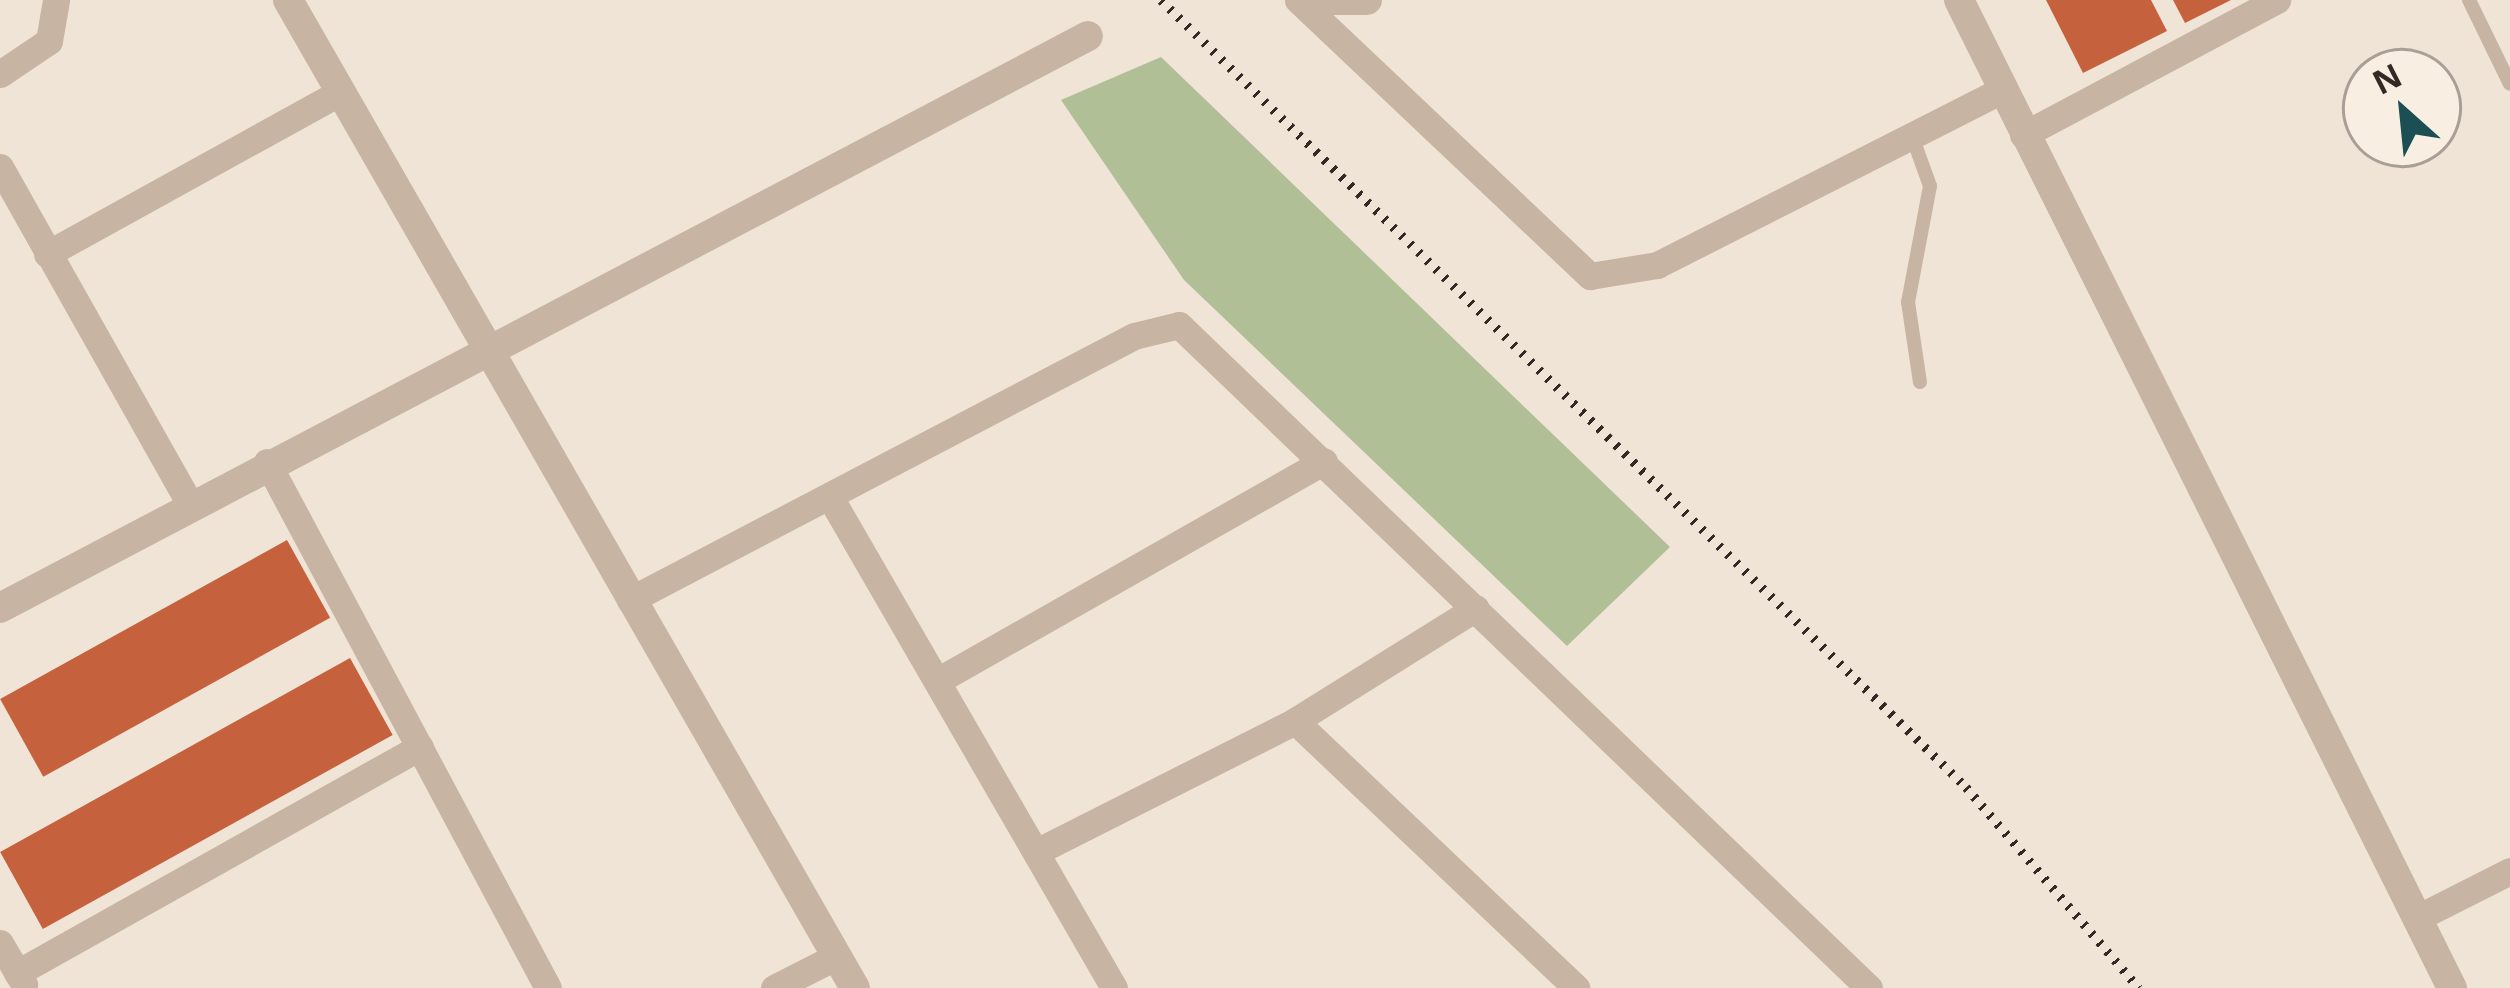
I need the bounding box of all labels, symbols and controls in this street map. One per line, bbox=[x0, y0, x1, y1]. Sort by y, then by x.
north arrow bbox=[2342, 48, 2462, 168]
text: N bbox=[2365, 52, 2409, 104]

